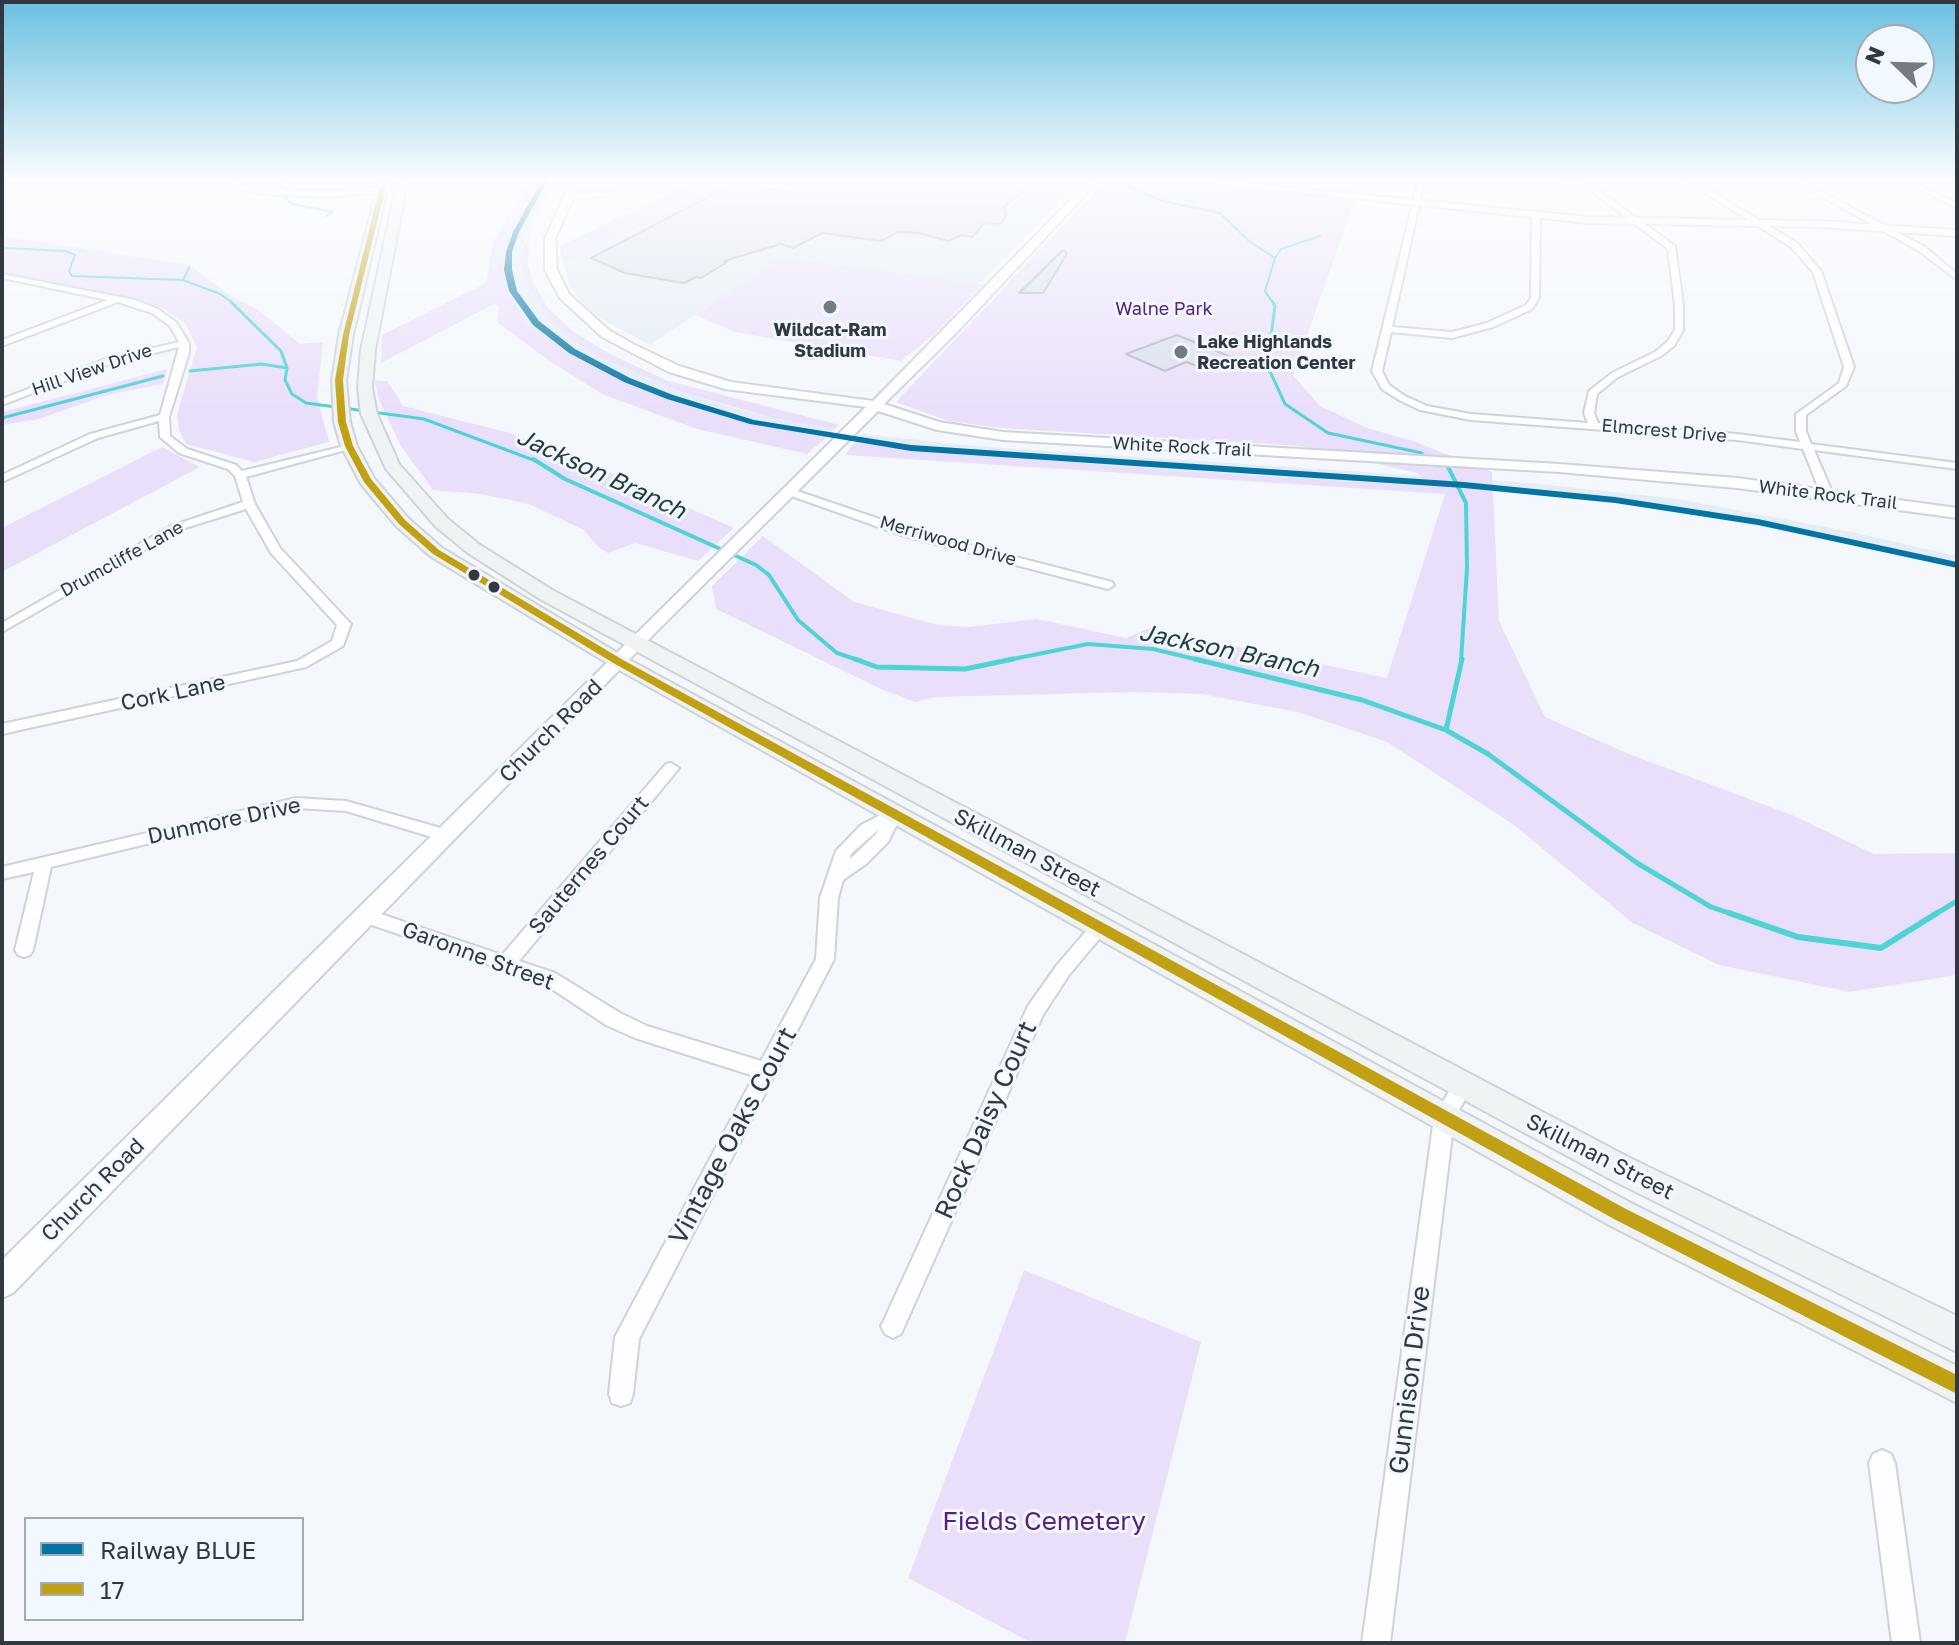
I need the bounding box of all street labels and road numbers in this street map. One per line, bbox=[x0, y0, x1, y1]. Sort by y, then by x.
street label: Hill View Drive bbox=[29, 339, 155, 401]
street label: Elmcrest Drive bbox=[1600, 415, 1728, 447]
street label: White Rock Trail bbox=[1112, 433, 1252, 461]
street label: White Rock Trail bbox=[1757, 476, 1899, 514]
street label: Merriwood Drive bbox=[877, 511, 1019, 571]
street label: Drumcliffe Lane bbox=[57, 516, 187, 602]
street label: Cork Lane bbox=[118, 669, 228, 717]
street label: Church Road bbox=[494, 674, 608, 788]
street label: Sauternes Court bbox=[523, 790, 655, 940]
street label: Dunmore Drive bbox=[145, 792, 303, 850]
street label: Skillman Street bbox=[949, 803, 1105, 903]
street label: Garonne Street bbox=[398, 916, 558, 996]
street label: Rock Daisy Court bbox=[928, 1016, 1044, 1224]
street label: Vintage Oaks Court bbox=[662, 1022, 804, 1250]
street label: Skillman Street bbox=[1522, 1108, 1678, 1206]
street label: Church Road bbox=[36, 1133, 150, 1247]
street label: Gunnison Drive bbox=[1383, 1284, 1437, 1476]

